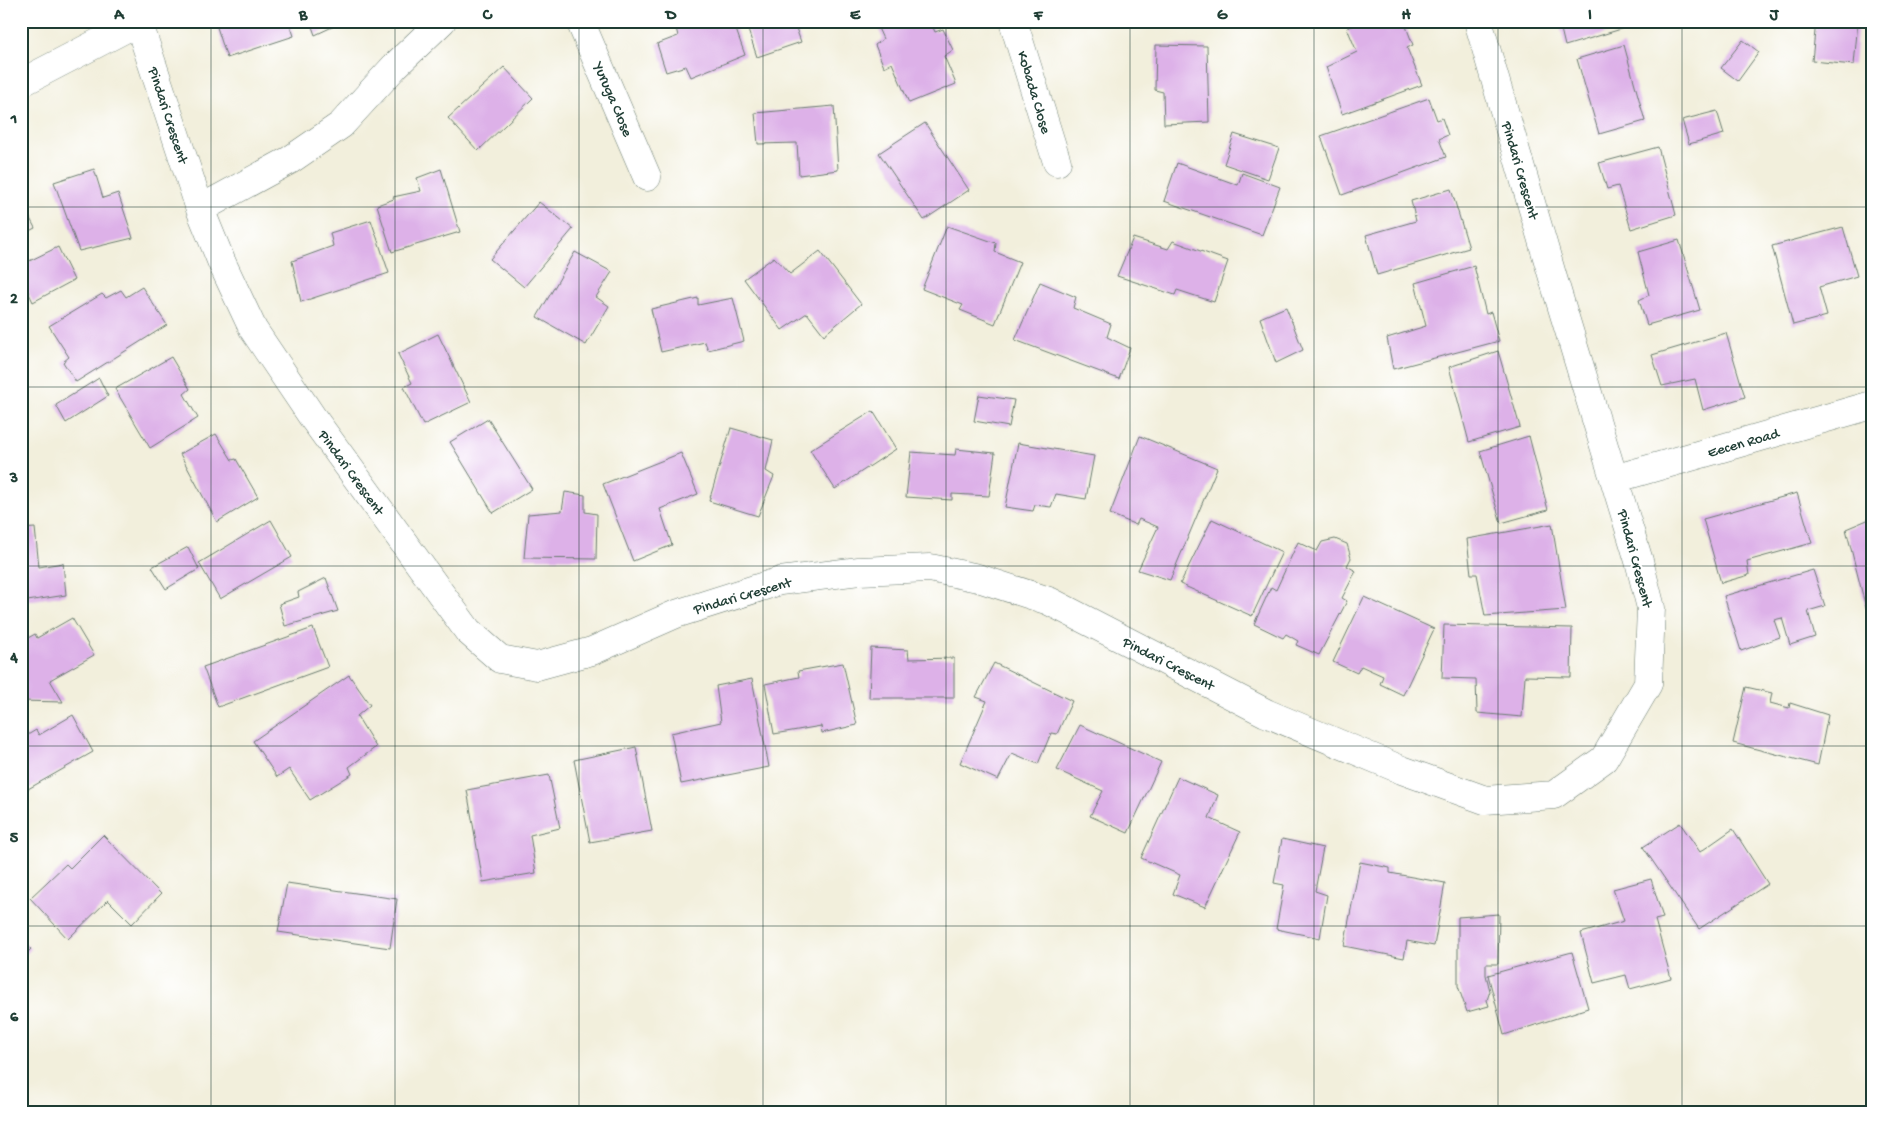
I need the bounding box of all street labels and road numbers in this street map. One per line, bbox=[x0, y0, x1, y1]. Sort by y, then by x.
street label: Kobada Close bbox=[1012, 49, 1054, 136]
street label: Yuruga Close bbox=[588, 58, 636, 140]
street label: Pindari Crescent bbox=[143, 64, 192, 168]
street label: Pindari Crescent bbox=[1496, 119, 1542, 223]
street label: Eecen Road bbox=[1706, 425, 1782, 463]
street label: Pindari Crescent bbox=[313, 426, 388, 521]
street label: Pindari Crescent bbox=[1612, 507, 1656, 611]
street label: Pindari Crescent bbox=[691, 574, 795, 620]
street label: Pindari Crescent bbox=[1118, 633, 1219, 697]

